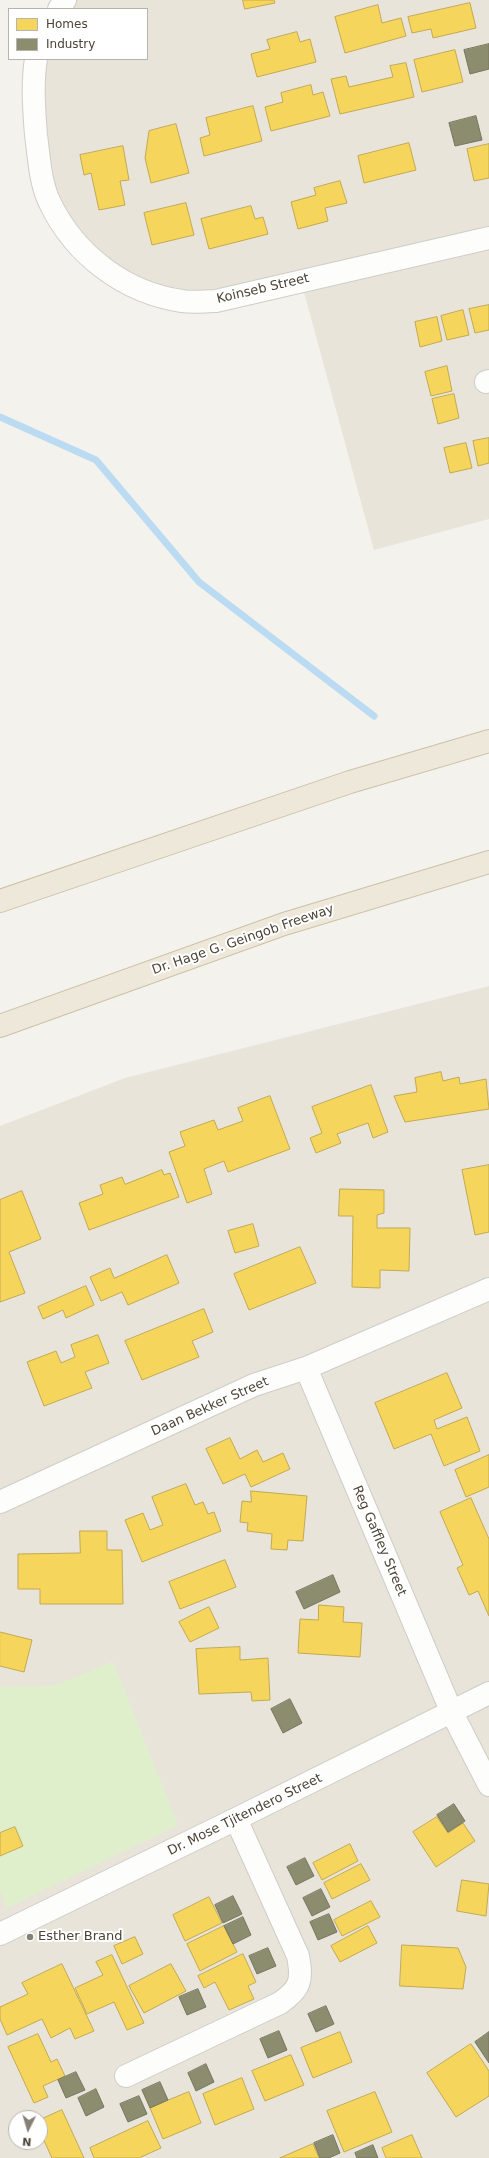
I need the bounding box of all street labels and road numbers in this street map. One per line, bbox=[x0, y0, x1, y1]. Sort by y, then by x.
street label: Koinseb Street bbox=[215, 271, 311, 307]
street label: Dr. Hage G. Geingob Freeway bbox=[150, 901, 336, 979]
street label: Daan Bekker Street bbox=[149, 1374, 271, 1440]
street label: Reg Gaffley Street bbox=[349, 1483, 409, 1599]
street label: Dr. Mose Tjitendero Street bbox=[165, 1771, 325, 1859]

